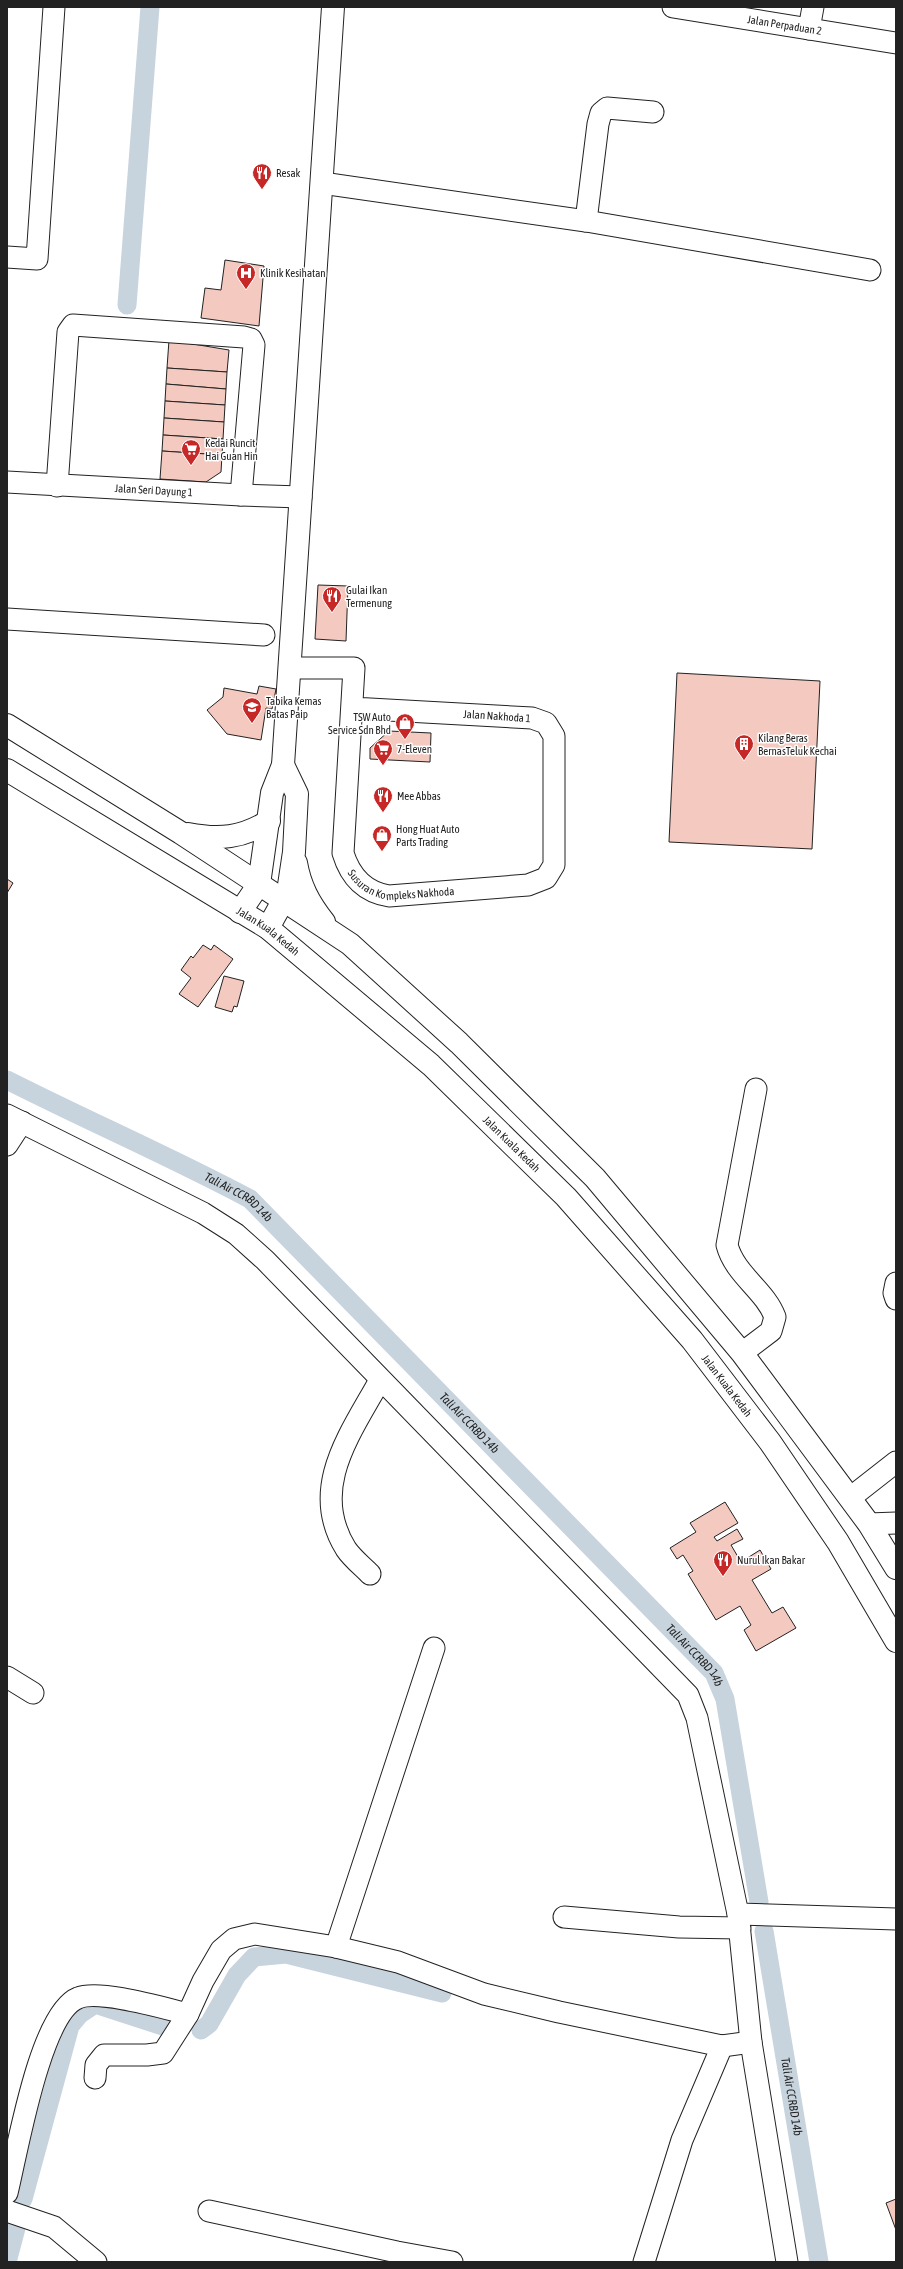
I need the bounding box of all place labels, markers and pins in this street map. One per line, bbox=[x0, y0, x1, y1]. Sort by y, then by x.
restaurant icon: Resak bbox=[251, 162, 273, 190]
place label: Resak bbox=[276, 167, 300, 179]
hospital icon: Klinik Kesihatan bbox=[235, 262, 257, 290]
place label: Klinik Kesihatan bbox=[260, 267, 326, 279]
place label: Kedai Runcit Hai Guan Hin bbox=[205, 437, 258, 462]
supermarket icon: Kedai Runcit Hai Guan Hin bbox=[180, 438, 202, 466]
place label: Gulai Ikan Termenung bbox=[346, 584, 392, 609]
restaurant icon: Gulai Ikan Termenung bbox=[321, 585, 343, 613]
place label: Tabika Kemas Batas Paip bbox=[266, 695, 322, 720]
school or university icon: Tabika Kemas Batas Paip bbox=[241, 696, 263, 724]
place label: TSW Auto Service Sdn Bhd bbox=[328, 711, 391, 736]
shop icon: TSW Auto Service Sdn Bhd bbox=[394, 712, 416, 740]
place label: Kilang Beras BernasTeluk Kechai bbox=[758, 732, 837, 757]
building icon: Kilang Beras BernasTeluk Kechai bbox=[733, 733, 755, 761]
supermarket icon: 7-Eleven bbox=[372, 738, 394, 766]
place label: 7-Eleven bbox=[397, 743, 432, 755]
restaurant icon: Mee Abbas bbox=[372, 785, 394, 813]
place label: Mee Abbas bbox=[397, 790, 441, 802]
place label: Hong Huat Auto Parts Trading bbox=[396, 823, 460, 848]
shop icon: Hong Huat Auto Parts Trading bbox=[371, 824, 393, 852]
restaurant icon: Nurul Ikan Bakar bbox=[712, 1549, 734, 1577]
place label: Nurul Ikan Bakar bbox=[737, 1554, 806, 1566]

